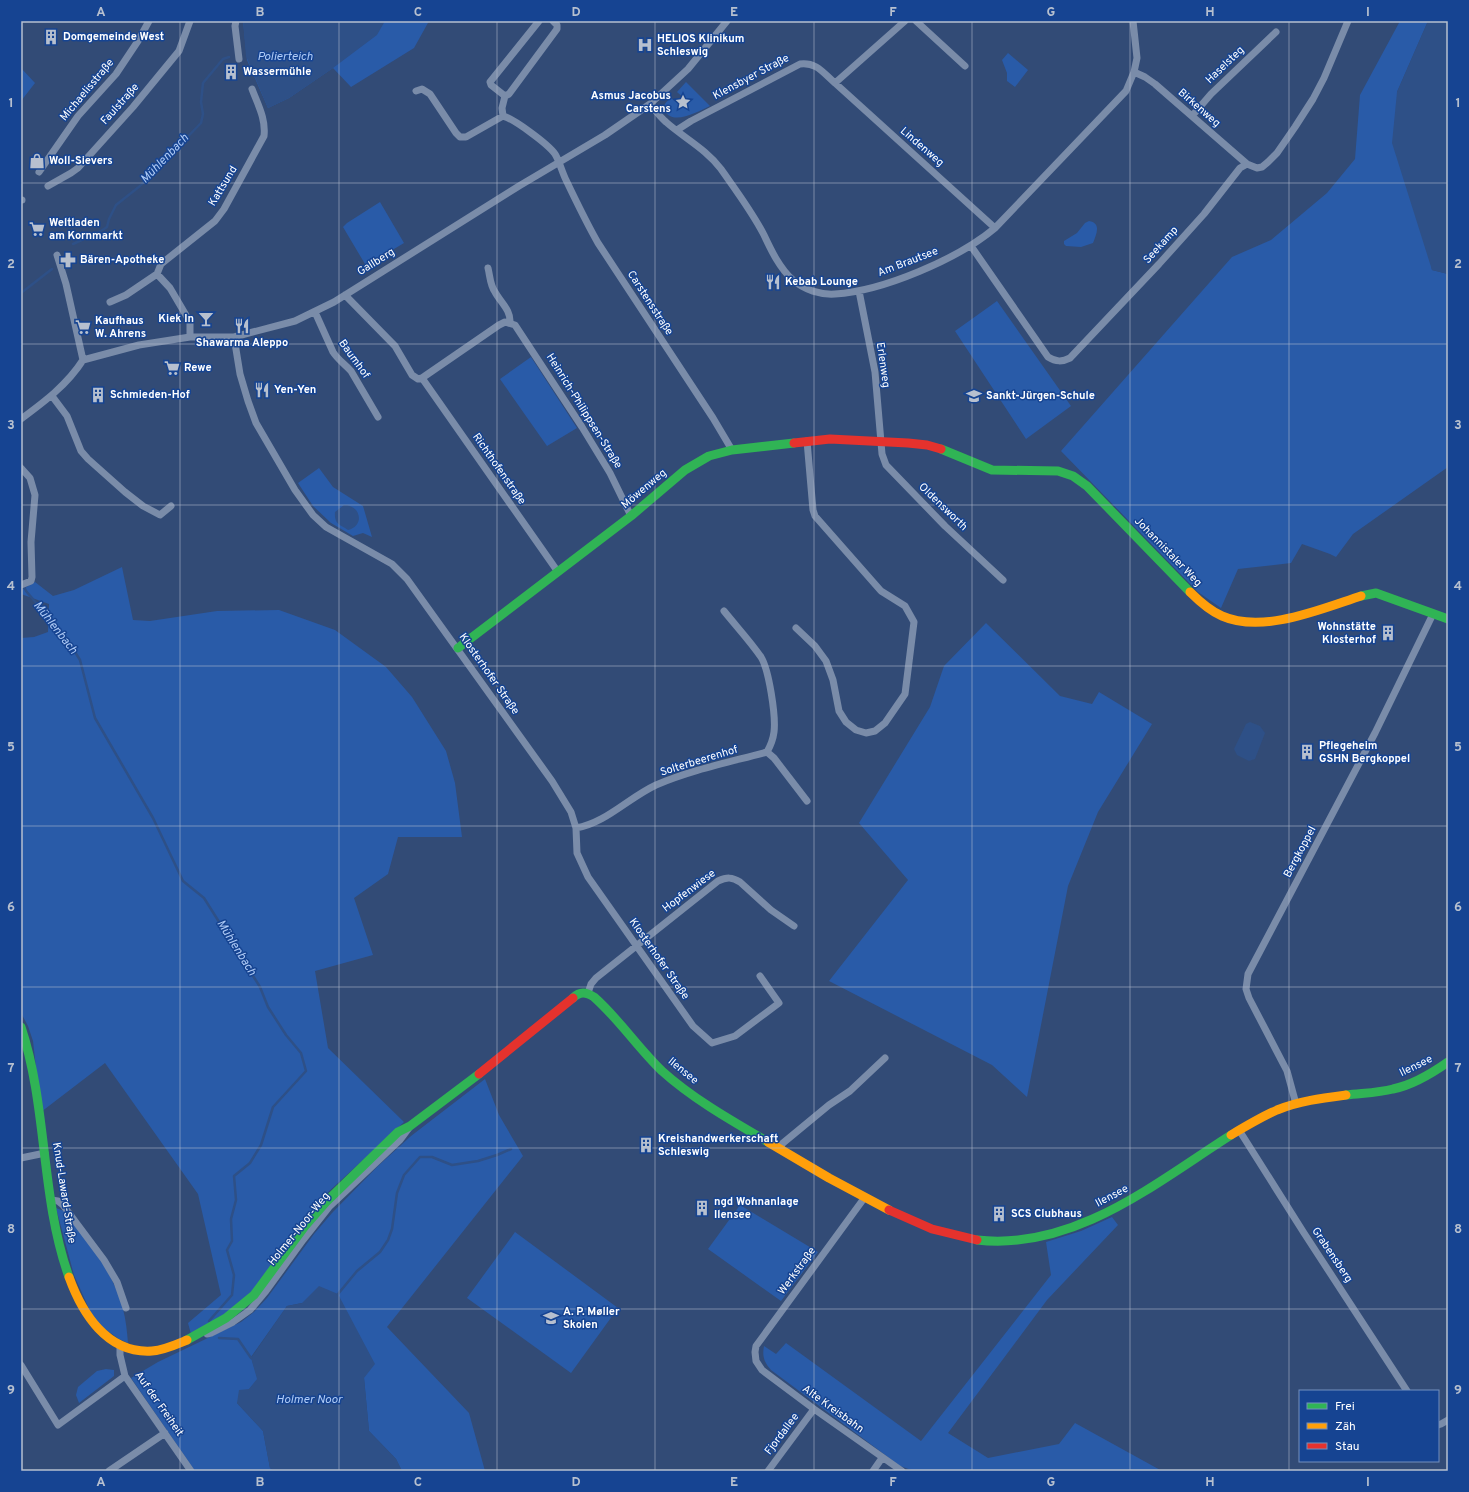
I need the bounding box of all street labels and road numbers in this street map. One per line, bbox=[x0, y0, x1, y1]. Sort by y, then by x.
street label: Haselsteg bbox=[1203, 43, 1247, 87]
street label: Klensbyer Straße bbox=[710, 51, 792, 103]
street label: Michaelisstraße bbox=[57, 56, 117, 124]
street label: Faulstraße bbox=[98, 80, 142, 128]
street label: Birkenweg bbox=[1175, 86, 1223, 130]
street label: Lindenweg bbox=[897, 124, 947, 170]
street label: Kattsund bbox=[206, 163, 240, 209]
street label: Seekamp bbox=[1141, 223, 1181, 267]
street label: Am Brautsee bbox=[876, 244, 940, 280]
street label: Gallberg bbox=[355, 245, 397, 279]
street label: Carstensstraße bbox=[624, 268, 676, 338]
street label: Baumhof bbox=[335, 337, 373, 381]
street label: Erlenweg bbox=[873, 341, 893, 389]
street label: Heinrich-Philippsen-Straße bbox=[543, 351, 625, 471]
street label: Richthofenstraße bbox=[469, 431, 529, 508]
street label: Möwenweg bbox=[619, 466, 669, 512]
street label: Oldensworth bbox=[916, 480, 970, 534]
street label: Johannistaler Weg bbox=[1131, 514, 1205, 590]
street label: Klosterhofer Straße bbox=[456, 631, 522, 717]
street label: Solterbeerenhof bbox=[658, 742, 740, 779]
street label: Bergkoppel bbox=[1281, 824, 1319, 880]
street label: Hopfenwiese bbox=[660, 866, 718, 916]
street label: Klosterhofer Straße bbox=[626, 916, 692, 1002]
street label: Ilensee bbox=[1397, 1052, 1435, 1080]
street label: Ilensee bbox=[665, 1054, 701, 1088]
street label: Knud-Laward-Straße bbox=[49, 1142, 79, 1245]
street label: Ilensee bbox=[1093, 1181, 1131, 1210]
street label: Holmer-Noor-Weg bbox=[265, 1189, 333, 1269]
street label: Grabensberg bbox=[1308, 1225, 1356, 1285]
street label: Werkstraße bbox=[775, 1244, 819, 1298]
street label: Auf der Freiheit bbox=[131, 1369, 187, 1439]
street label: Alte Kreisbahn bbox=[799, 1382, 867, 1436]
street label: Fjordallee bbox=[762, 1410, 802, 1458]

